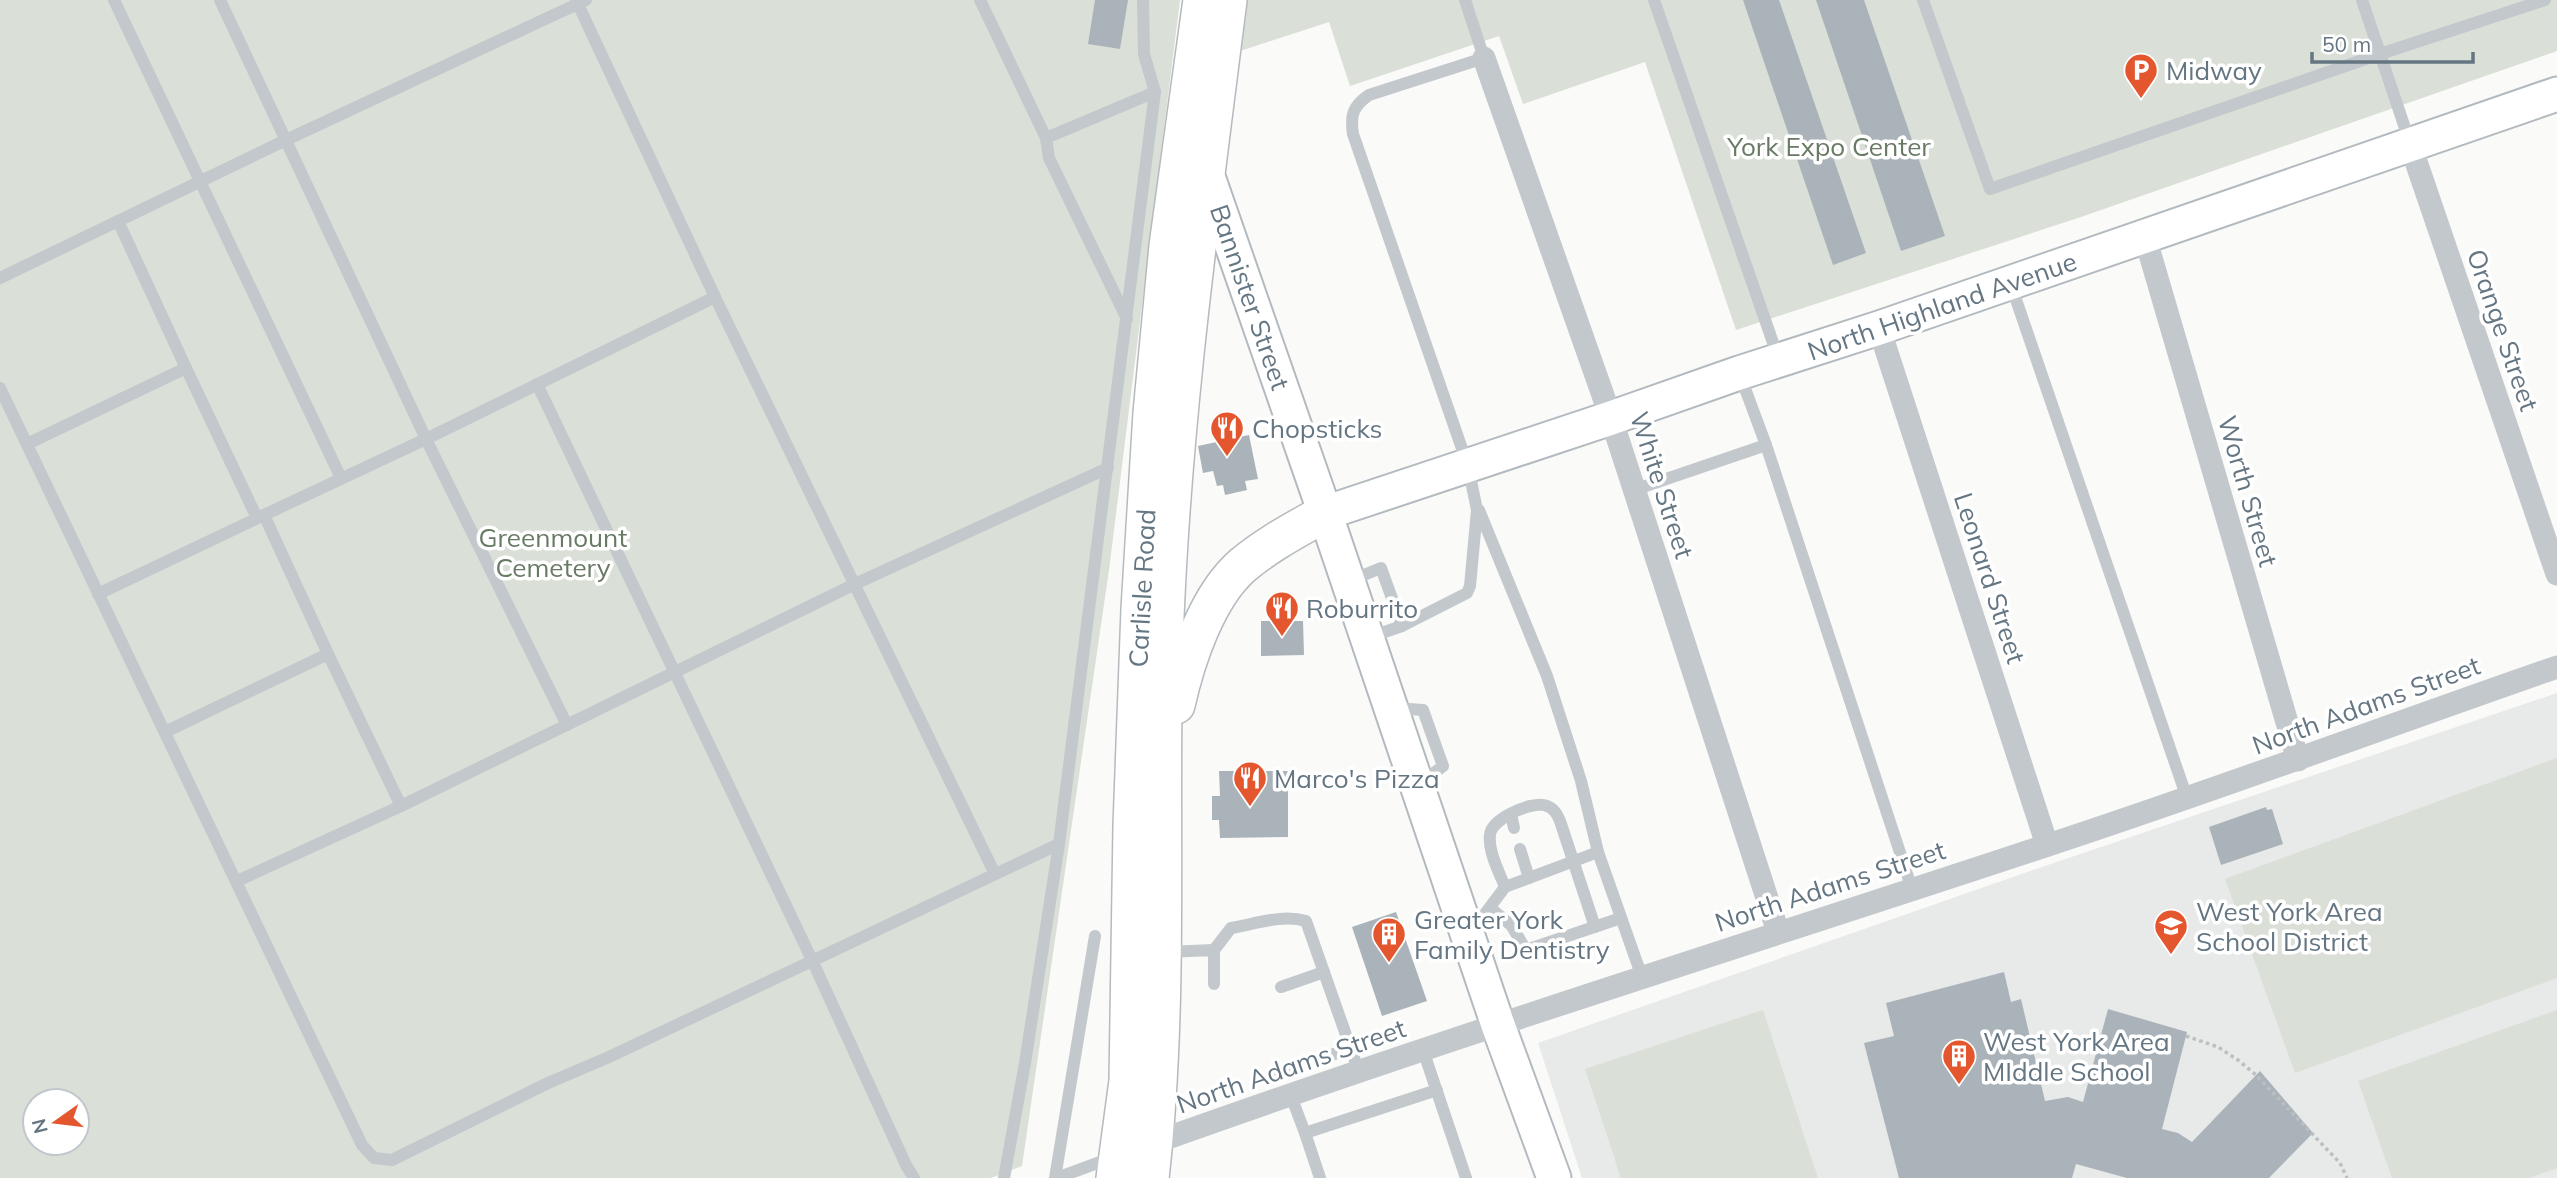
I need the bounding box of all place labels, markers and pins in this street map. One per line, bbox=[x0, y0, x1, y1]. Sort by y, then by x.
parking icon: Midway bbox=[2122, 51, 2160, 100]
place label: Midway bbox=[2166, 54, 2262, 87]
restaurant icon: Chopsticks bbox=[1208, 409, 1246, 458]
place label: Chopsticks bbox=[1252, 412, 1382, 445]
restaurant icon: Roburrito bbox=[1263, 589, 1301, 638]
place label: Roburrito bbox=[1306, 592, 1418, 625]
restaurant icon: Marco's Pizza bbox=[1231, 759, 1269, 808]
place label: Marco's Pizza bbox=[1274, 762, 1440, 795]
place label: West York Area School District bbox=[2196, 895, 2383, 958]
place label: Greater York Family Dentistry bbox=[1414, 903, 1610, 966]
school or university icon: West York Area School District bbox=[2152, 907, 2190, 956]
building icon: Greater York Family Dentistry bbox=[1370, 915, 1408, 964]
place label: West York Area MIddle School bbox=[1983, 1025, 2170, 1088]
building icon: West York Area MIddle School bbox=[1940, 1037, 1978, 1086]

